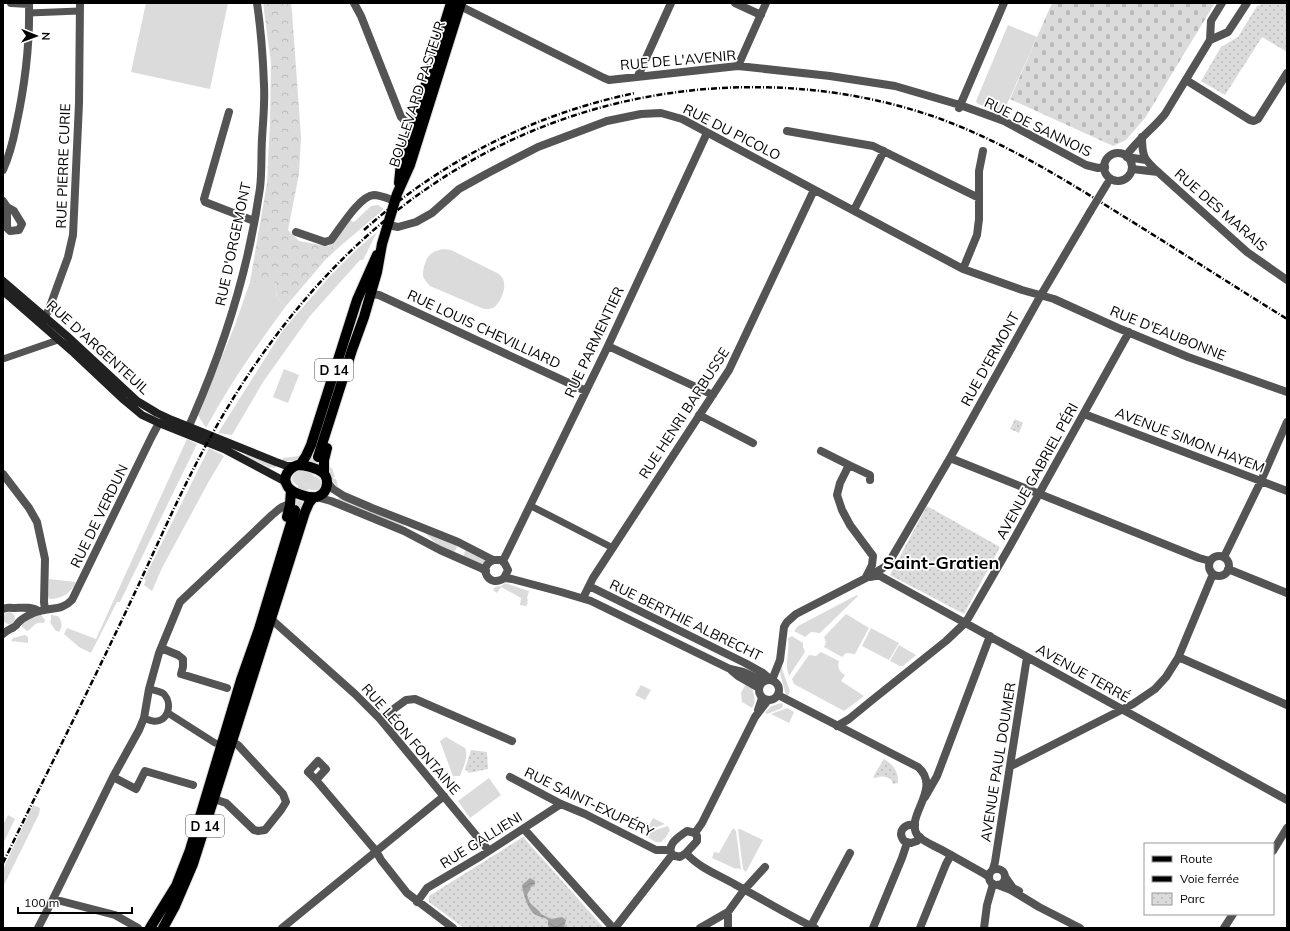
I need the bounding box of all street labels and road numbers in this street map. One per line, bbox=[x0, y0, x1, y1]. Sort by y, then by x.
street label: BOULEVARD PASTEUR bbox=[385, 18, 449, 169]
street label: RUE DE L'AVENIR bbox=[619, 46, 737, 74]
street label: RUE DE SANNOIS bbox=[981, 93, 1095, 161]
street label: RUE DU PICOLO bbox=[680, 100, 784, 164]
street label: RUE PIERRE CURIE bbox=[52, 103, 74, 229]
street label: RUE DES MARAIS bbox=[1171, 165, 1271, 255]
street label: RUE D'ORGEMONT bbox=[211, 180, 255, 307]
street label: RUE PARMENTIER bbox=[560, 283, 628, 400]
street label: RUE LOUIS CHEVILLIARD bbox=[404, 286, 564, 372]
street label: RUE D'ARGENTEUIL bbox=[43, 296, 153, 398]
street label: RUE D'EAUBONNE bbox=[1107, 302, 1229, 364]
street label: RUE D'ERMONT bbox=[957, 308, 1024, 409]
street label: RUE HENRI BARBUSSE bbox=[635, 344, 733, 482]
road number: D 14 bbox=[315, 359, 353, 381]
street label: AVENUE GABRIEL PÉRI bbox=[992, 399, 1082, 543]
street label: AVENUE SIMON HAYEM bbox=[1113, 403, 1267, 477]
street label: RUE DE VERDUN bbox=[66, 461, 132, 571]
street label: RUE BERTHIE ALBRECHT bbox=[607, 575, 766, 665]
street label: AVENUE TERRÉ bbox=[1033, 640, 1133, 706]
street label: RUE LÉON FONTAINE bbox=[358, 680, 464, 798]
street label: AVENUE PAUL DOUMER bbox=[976, 681, 1020, 843]
street label: RUE SAINT-EXUPÉRY bbox=[521, 763, 657, 841]
street label: RUE GALLIENI bbox=[437, 808, 525, 872]
road number: D 14 bbox=[186, 815, 224, 837]

